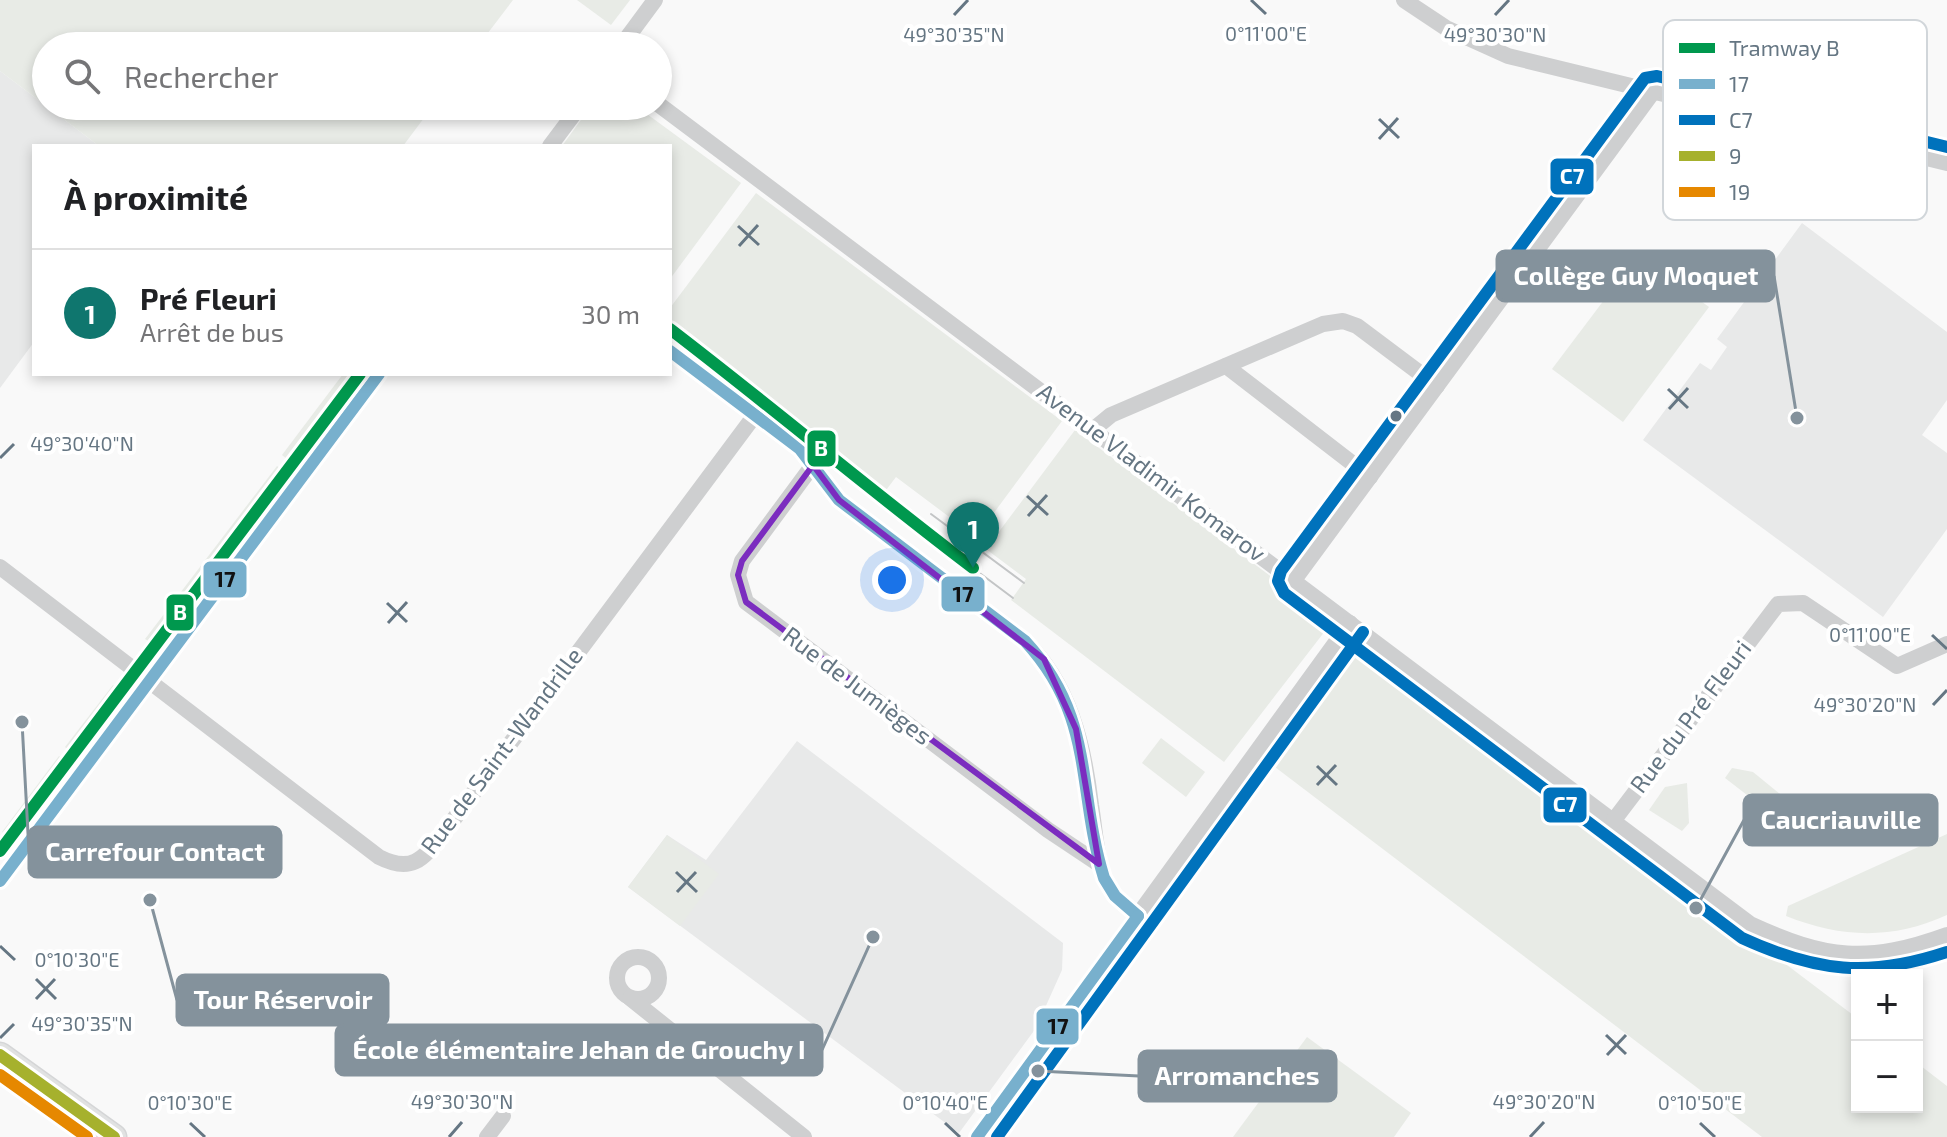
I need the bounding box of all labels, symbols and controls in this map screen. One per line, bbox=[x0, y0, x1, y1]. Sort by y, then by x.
legend bbox=[1663, 20, 1927, 220]
text: 0°11'00"E bbox=[1225, 21, 1307, 45]
text: 49°30'35"N bbox=[903, 22, 1005, 46]
text: 49°30'30"N bbox=[1444, 22, 1546, 46]
search box bbox=[32, 32, 672, 120]
text: Tramway B bbox=[1729, 34, 1840, 60]
icon: search bbox=[60, 54, 104, 98]
text: Rechercher bbox=[124, 58, 279, 94]
text: 17 bbox=[1729, 70, 1749, 96]
text: C7 bbox=[1729, 106, 1753, 132]
text: 9 bbox=[1729, 142, 1742, 168]
line badge: C7 bbox=[1549, 157, 1595, 196]
text: C7 bbox=[1560, 162, 1585, 188]
text: À proximité bbox=[64, 176, 248, 217]
text: 19 bbox=[1729, 178, 1750, 204]
callout: Collège Guy Moquet bbox=[1497, 251, 1774, 301]
text: Collège Guy Moquet bbox=[1514, 259, 1759, 291]
text: Pré Fleuri bbox=[140, 280, 277, 316]
text: 1 bbox=[84, 298, 96, 329]
text: 30 m bbox=[581, 298, 640, 329]
text: Arrêt de bus bbox=[140, 316, 284, 347]
street label: Avenue Vladimir Komarov bbox=[1032, 376, 1272, 567]
unlabelled marker bbox=[1388, 408, 1404, 424]
line badge: B bbox=[806, 429, 837, 468]
text: 49°30'40"N bbox=[30, 431, 134, 455]
text: B bbox=[814, 434, 828, 460]
pin: 1 bbox=[947, 502, 999, 568]
line badge: 17 bbox=[202, 560, 248, 599]
your location bbox=[872, 560, 912, 600]
text: 17 bbox=[214, 565, 236, 591]
line badge: 17 bbox=[940, 575, 986, 613]
text: 17 bbox=[952, 580, 974, 606]
line badge: B bbox=[165, 593, 195, 632]
text: B bbox=[173, 598, 187, 624]
street label: Rue de Jumièges bbox=[778, 620, 938, 750]
text: 0°11'00"E bbox=[1829, 622, 1911, 646]
street label: Rue du Pré Fleuri bbox=[1623, 634, 1757, 798]
street label: Rue de Saint-Wandrille bbox=[414, 641, 588, 859]
text: 49°30'20"N bbox=[1814, 692, 1916, 716]
line badge: C7 bbox=[1542, 786, 1588, 824]
text: C7 bbox=[1553, 790, 1578, 816]
callout: Caucriauville bbox=[1744, 795, 1937, 845]
text: Caucriauville bbox=[1761, 803, 1921, 834]
callout: Carrefour Contact bbox=[29, 827, 281, 877]
text: Carrefour Contact bbox=[45, 835, 265, 866]
text: 0°10'30"E bbox=[35, 947, 119, 971]
map controls bbox=[1851, 969, 1923, 1113]
button: + bbox=[1851, 969, 1923, 1041]
callout: Tour Réservoir bbox=[177, 975, 388, 1025]
text: Tour Réservoir bbox=[193, 983, 373, 1014]
line badge: 17 bbox=[1035, 1007, 1080, 1046]
text: 49°30'35"N bbox=[31, 1011, 133, 1035]
text: 17 bbox=[1047, 1012, 1069, 1038]
callout: École élémentaire Jehan de Grouchy I bbox=[336, 1025, 822, 1075]
text: École élémentaire Jehan de Grouchy I bbox=[352, 1033, 806, 1065]
button: − bbox=[1851, 1041, 1923, 1113]
callout: Arromanches bbox=[1139, 1051, 1336, 1101]
text: Arromanches bbox=[1155, 1059, 1319, 1090]
text: 49°30'30"N bbox=[411, 1089, 513, 1113]
text: 49°30'20"N bbox=[1493, 1089, 1595, 1113]
text: 0°10'30"E bbox=[148, 1090, 232, 1114]
text: 0°10'40"E bbox=[902, 1090, 988, 1114]
text: 0°10'50"E bbox=[1658, 1090, 1742, 1114]

